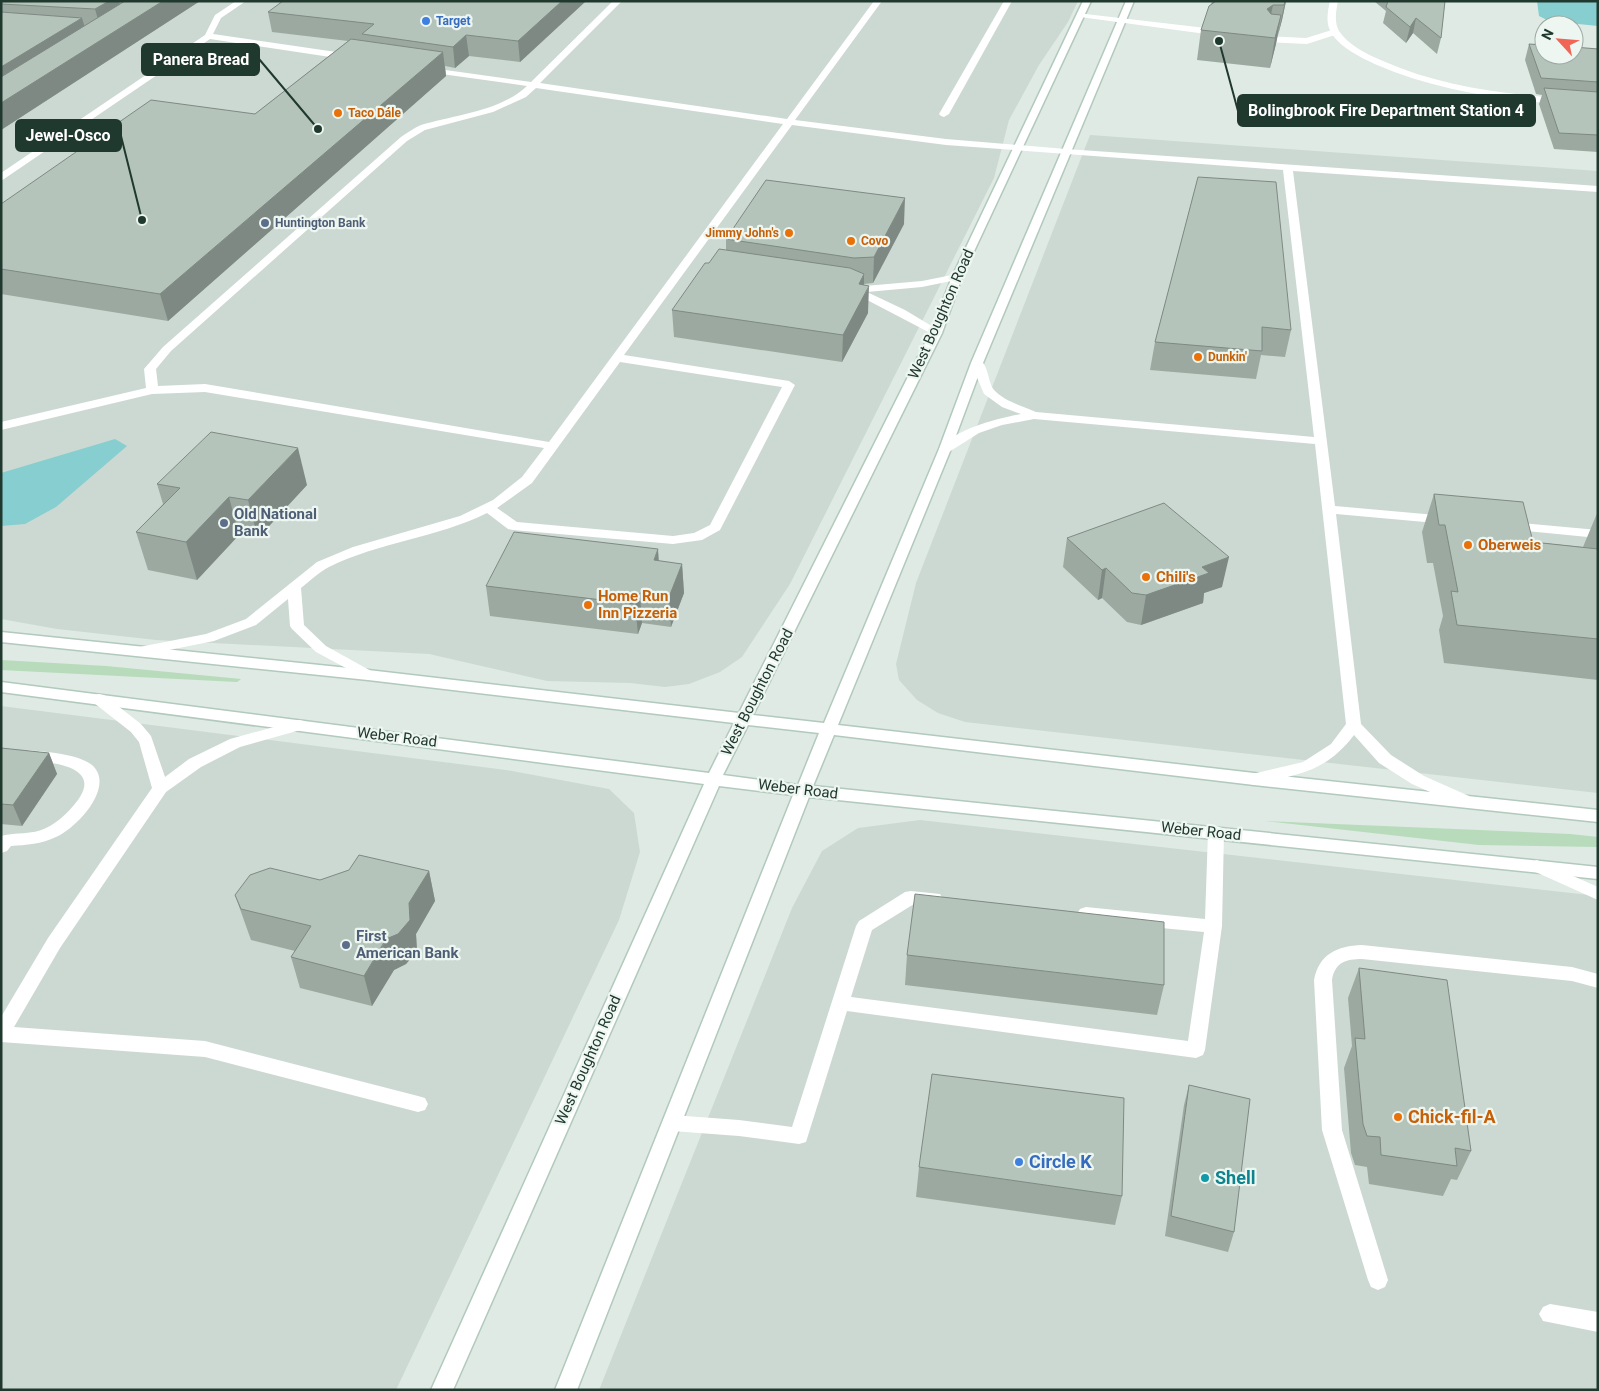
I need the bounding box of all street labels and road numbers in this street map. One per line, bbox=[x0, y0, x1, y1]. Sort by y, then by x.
street label: West Boughton Road bbox=[904, 246, 978, 382]
street label: West Boughton Road bbox=[717, 626, 797, 758]
street label: Weber Road bbox=[356, 723, 438, 751]
street label: Weber Road bbox=[757, 775, 839, 803]
street label: Weber Road bbox=[1160, 818, 1242, 844]
street label: West Boughton Road bbox=[551, 992, 625, 1128]

